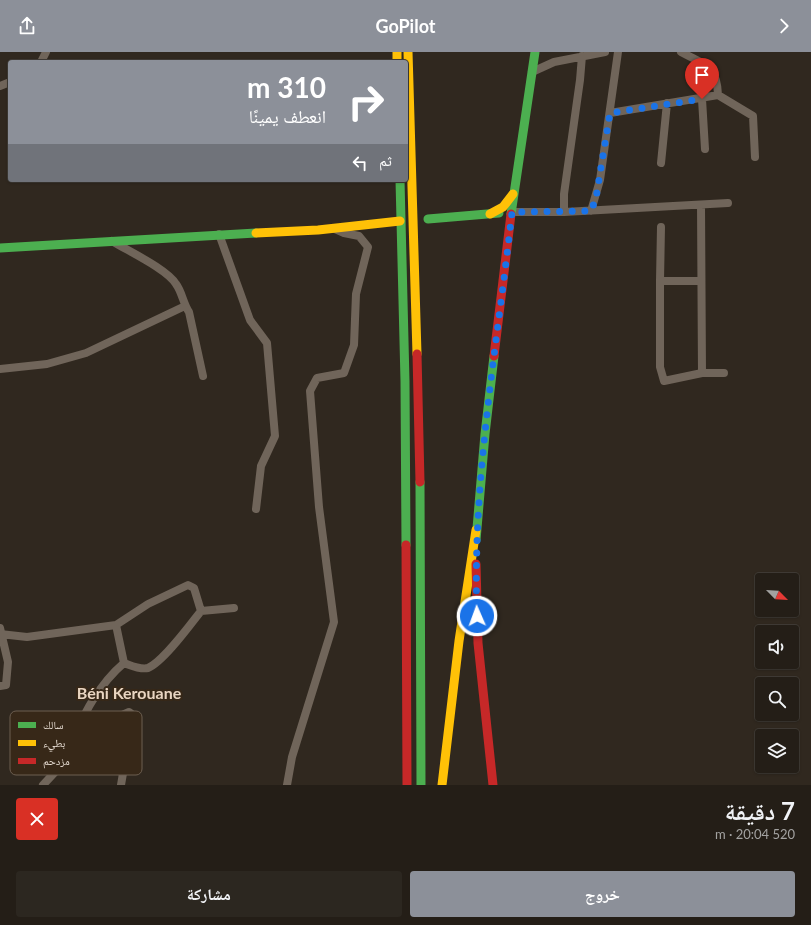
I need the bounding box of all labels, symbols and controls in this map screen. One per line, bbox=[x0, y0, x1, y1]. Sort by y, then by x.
icon: share bbox=[16, 15, 38, 37]
text: GoPilot bbox=[375, 15, 436, 37]
icon: forward bbox=[773, 15, 795, 37]
pin bbox=[685, 58, 719, 99]
icon: arrive bbox=[691, 64, 713, 86]
text: 310 m bbox=[247, 70, 326, 104]
icon: right bbox=[340, 76, 392, 128]
text: انعطف يمينًا bbox=[249, 105, 326, 127]
text: ثم bbox=[379, 151, 392, 169]
icon: left bbox=[349, 152, 371, 174]
north arrow bbox=[755, 573, 799, 617]
map controls bbox=[755, 573, 799, 773]
position arrow bbox=[456, 595, 498, 637]
button: sound bbox=[755, 625, 799, 669]
button: search bbox=[755, 677, 799, 721]
district label: Béni Kerouane bbox=[77, 683, 182, 702]
legend bbox=[10, 711, 142, 775]
text: سالك bbox=[43, 718, 63, 731]
button: layers bbox=[755, 729, 799, 773]
text: بطيء bbox=[43, 736, 65, 752]
text: مزدحم bbox=[43, 754, 70, 769]
text: 7 دقيقة bbox=[725, 796, 795, 825]
button: close bbox=[16, 798, 58, 840]
text: 520 m · 20:04 bbox=[715, 826, 795, 842]
button: مشاركة bbox=[16, 871, 402, 917]
button: خروج bbox=[410, 871, 795, 917]

